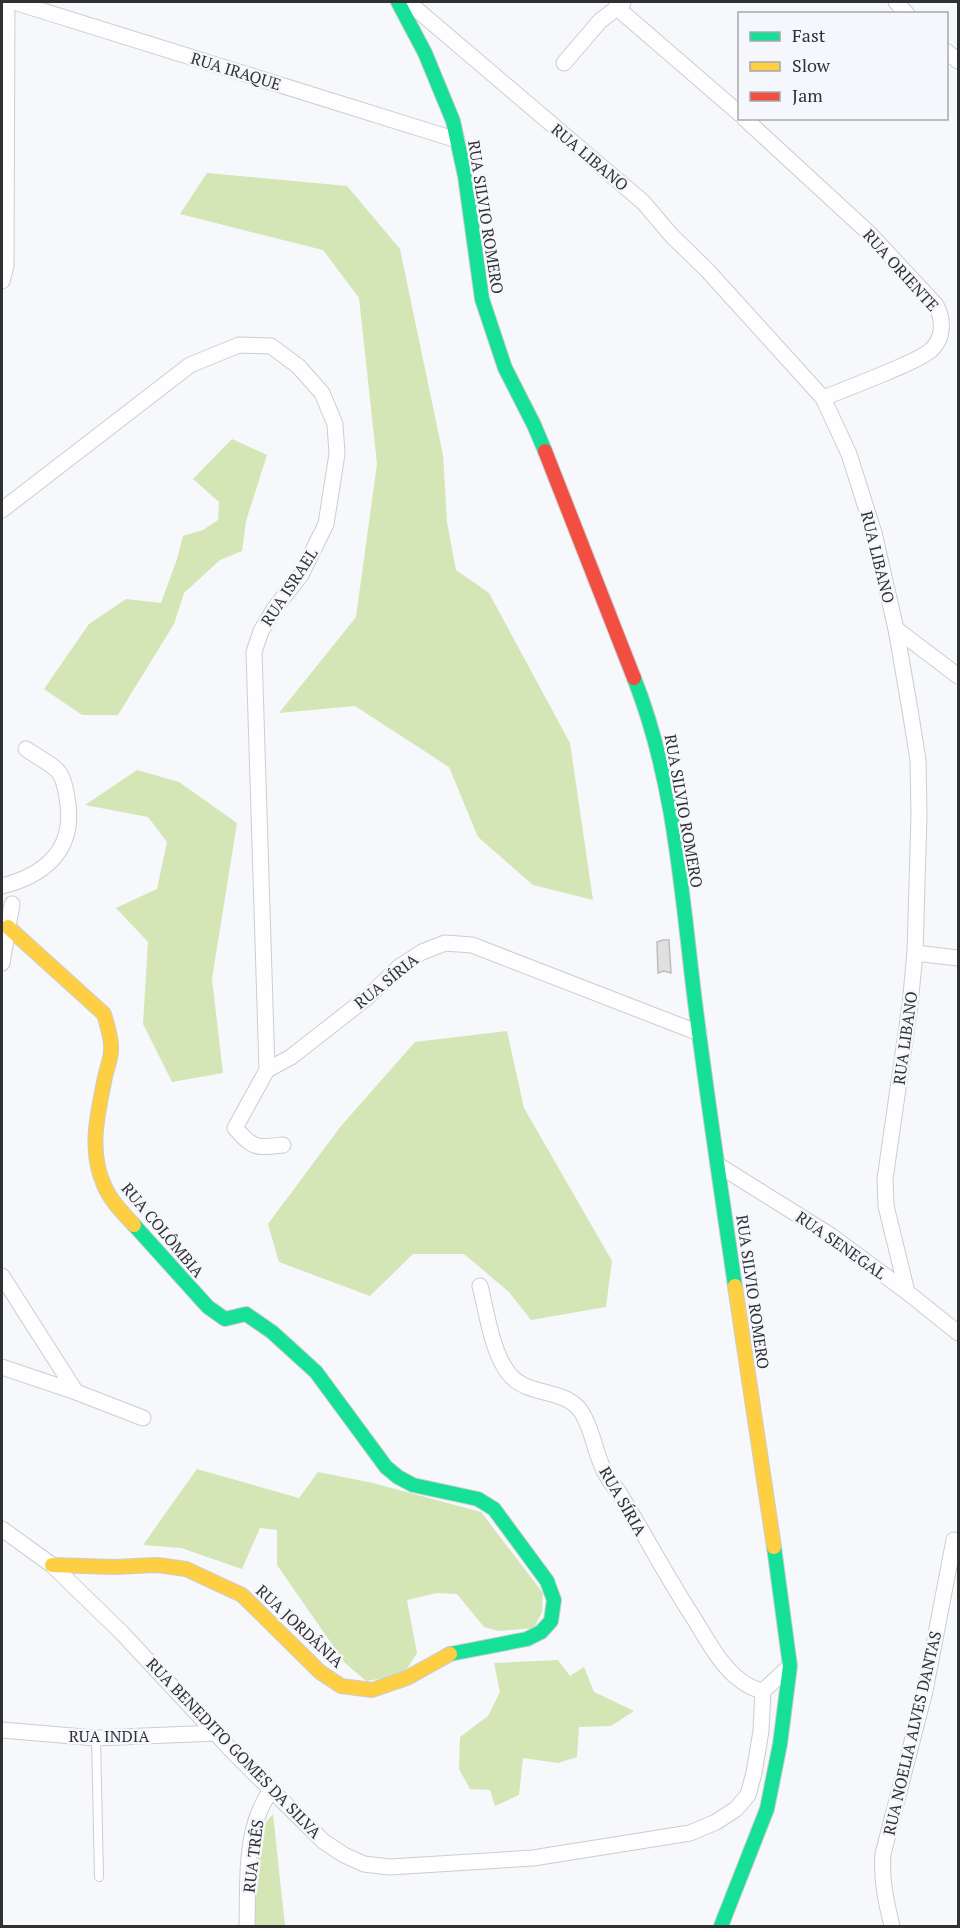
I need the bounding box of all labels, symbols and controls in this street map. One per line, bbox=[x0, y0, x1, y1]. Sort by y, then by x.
legend bbox=[738, 12, 948, 120]
text: Fast bbox=[792, 23, 826, 47]
street label: RUA IRAQUE bbox=[188, 47, 284, 95]
text: Slow bbox=[792, 53, 831, 77]
text: Jam bbox=[792, 83, 823, 107]
street label: RUA LIBANO bbox=[547, 118, 633, 196]
street label: RUA SILVIO ROMERO bbox=[463, 139, 509, 295]
street label: RUA ORIENTE bbox=[858, 224, 944, 316]
street label: RUA LIBANO bbox=[856, 509, 900, 605]
street label: RUA ISRAEL bbox=[256, 544, 323, 630]
street label: RUA SILVIO ROMERO bbox=[660, 733, 708, 889]
street label: RUA SÍRIA bbox=[349, 948, 423, 1014]
street label: RUA LIBANO bbox=[888, 990, 922, 1086]
street label: RUA COLÔMBIA bbox=[117, 1178, 209, 1282]
street label: RUA SENEGAL bbox=[792, 1206, 891, 1284]
street label: RUA SILVIO ROMERO bbox=[731, 1213, 775, 1371]
street label: RUA SÍRIA bbox=[594, 1462, 652, 1540]
street label: RUA JORDÂNIA bbox=[251, 1580, 349, 1672]
street label: RUA NOELIA ALVES DANTAS bbox=[878, 1629, 946, 1837]
street label: RUA BENEDITO GOMES DA SILVA bbox=[142, 1653, 326, 1843]
street label: RUA INDIA bbox=[69, 1725, 149, 1747]
street label: RUA TRÊS bbox=[238, 1818, 268, 1894]

